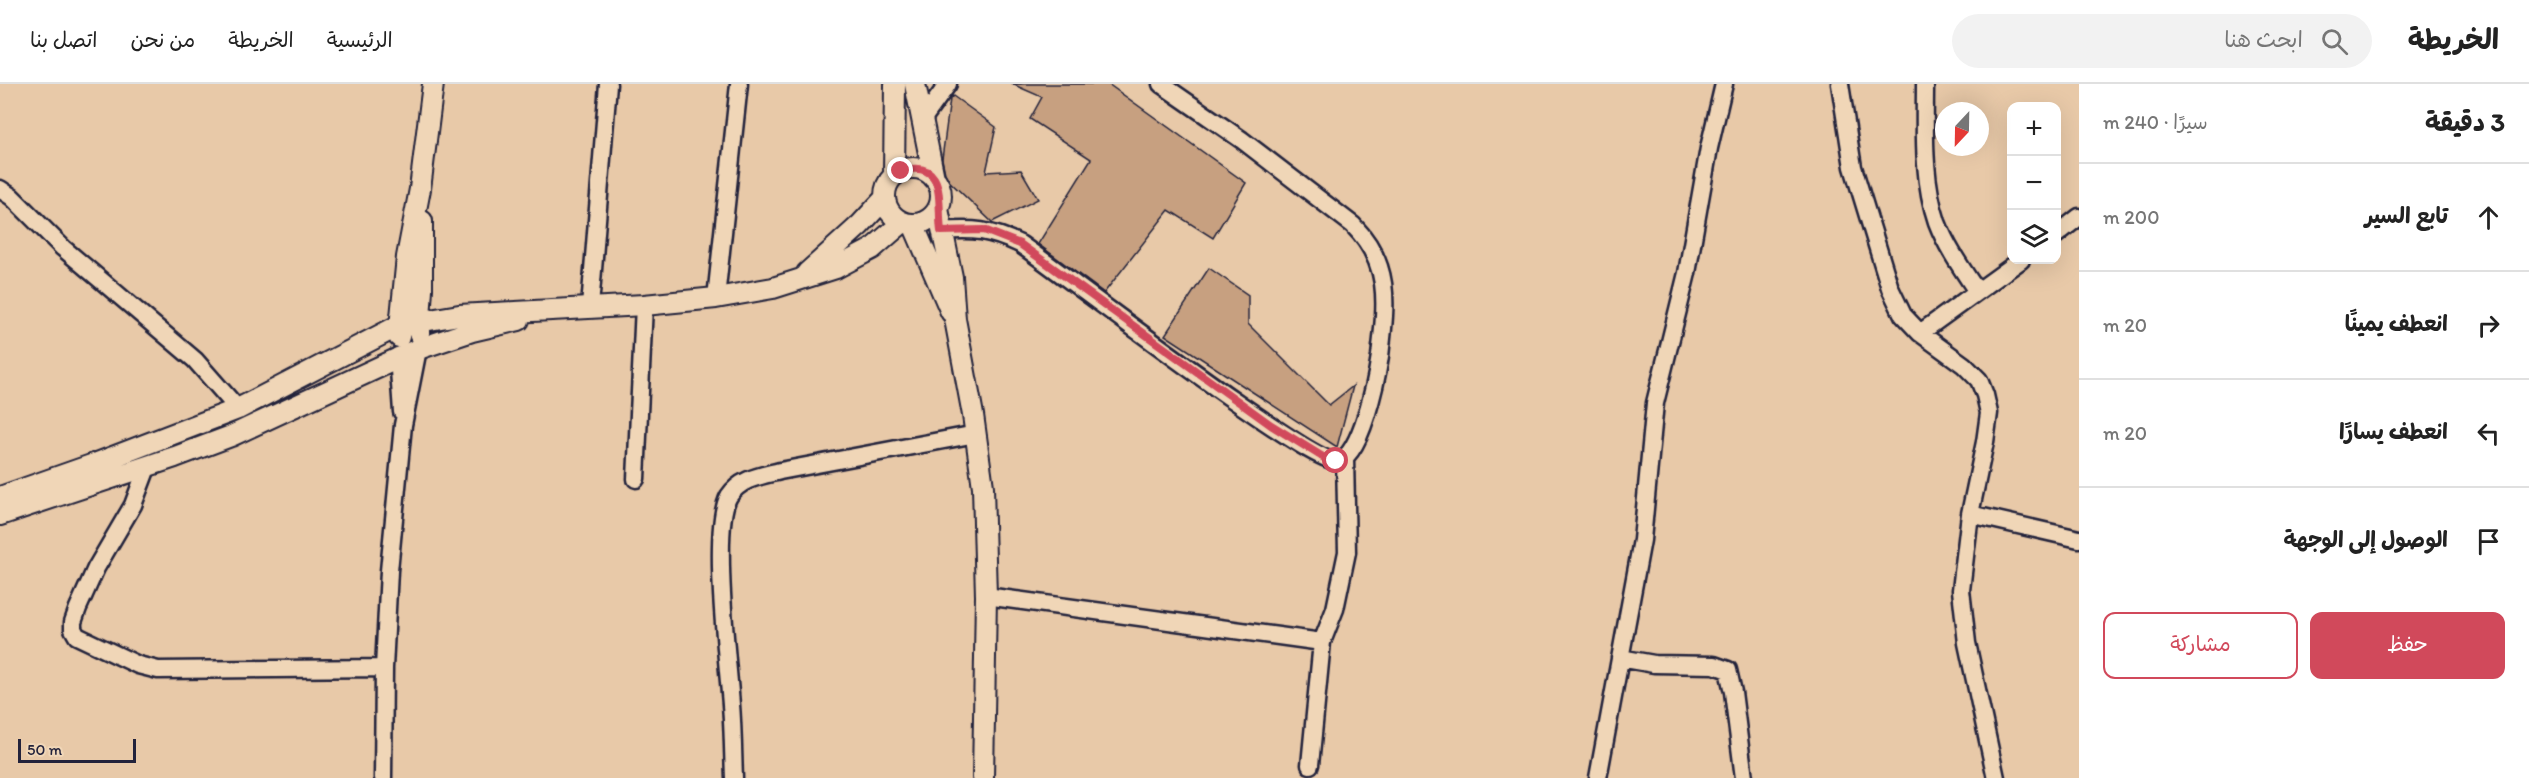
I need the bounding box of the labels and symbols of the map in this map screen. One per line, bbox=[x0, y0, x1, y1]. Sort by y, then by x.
north arrow bbox=[1935, 102, 1989, 156]
route end bbox=[887, 157, 913, 183]
route start bbox=[1322, 447, 1348, 473]
scale bar bbox=[18, 736, 136, 764]

